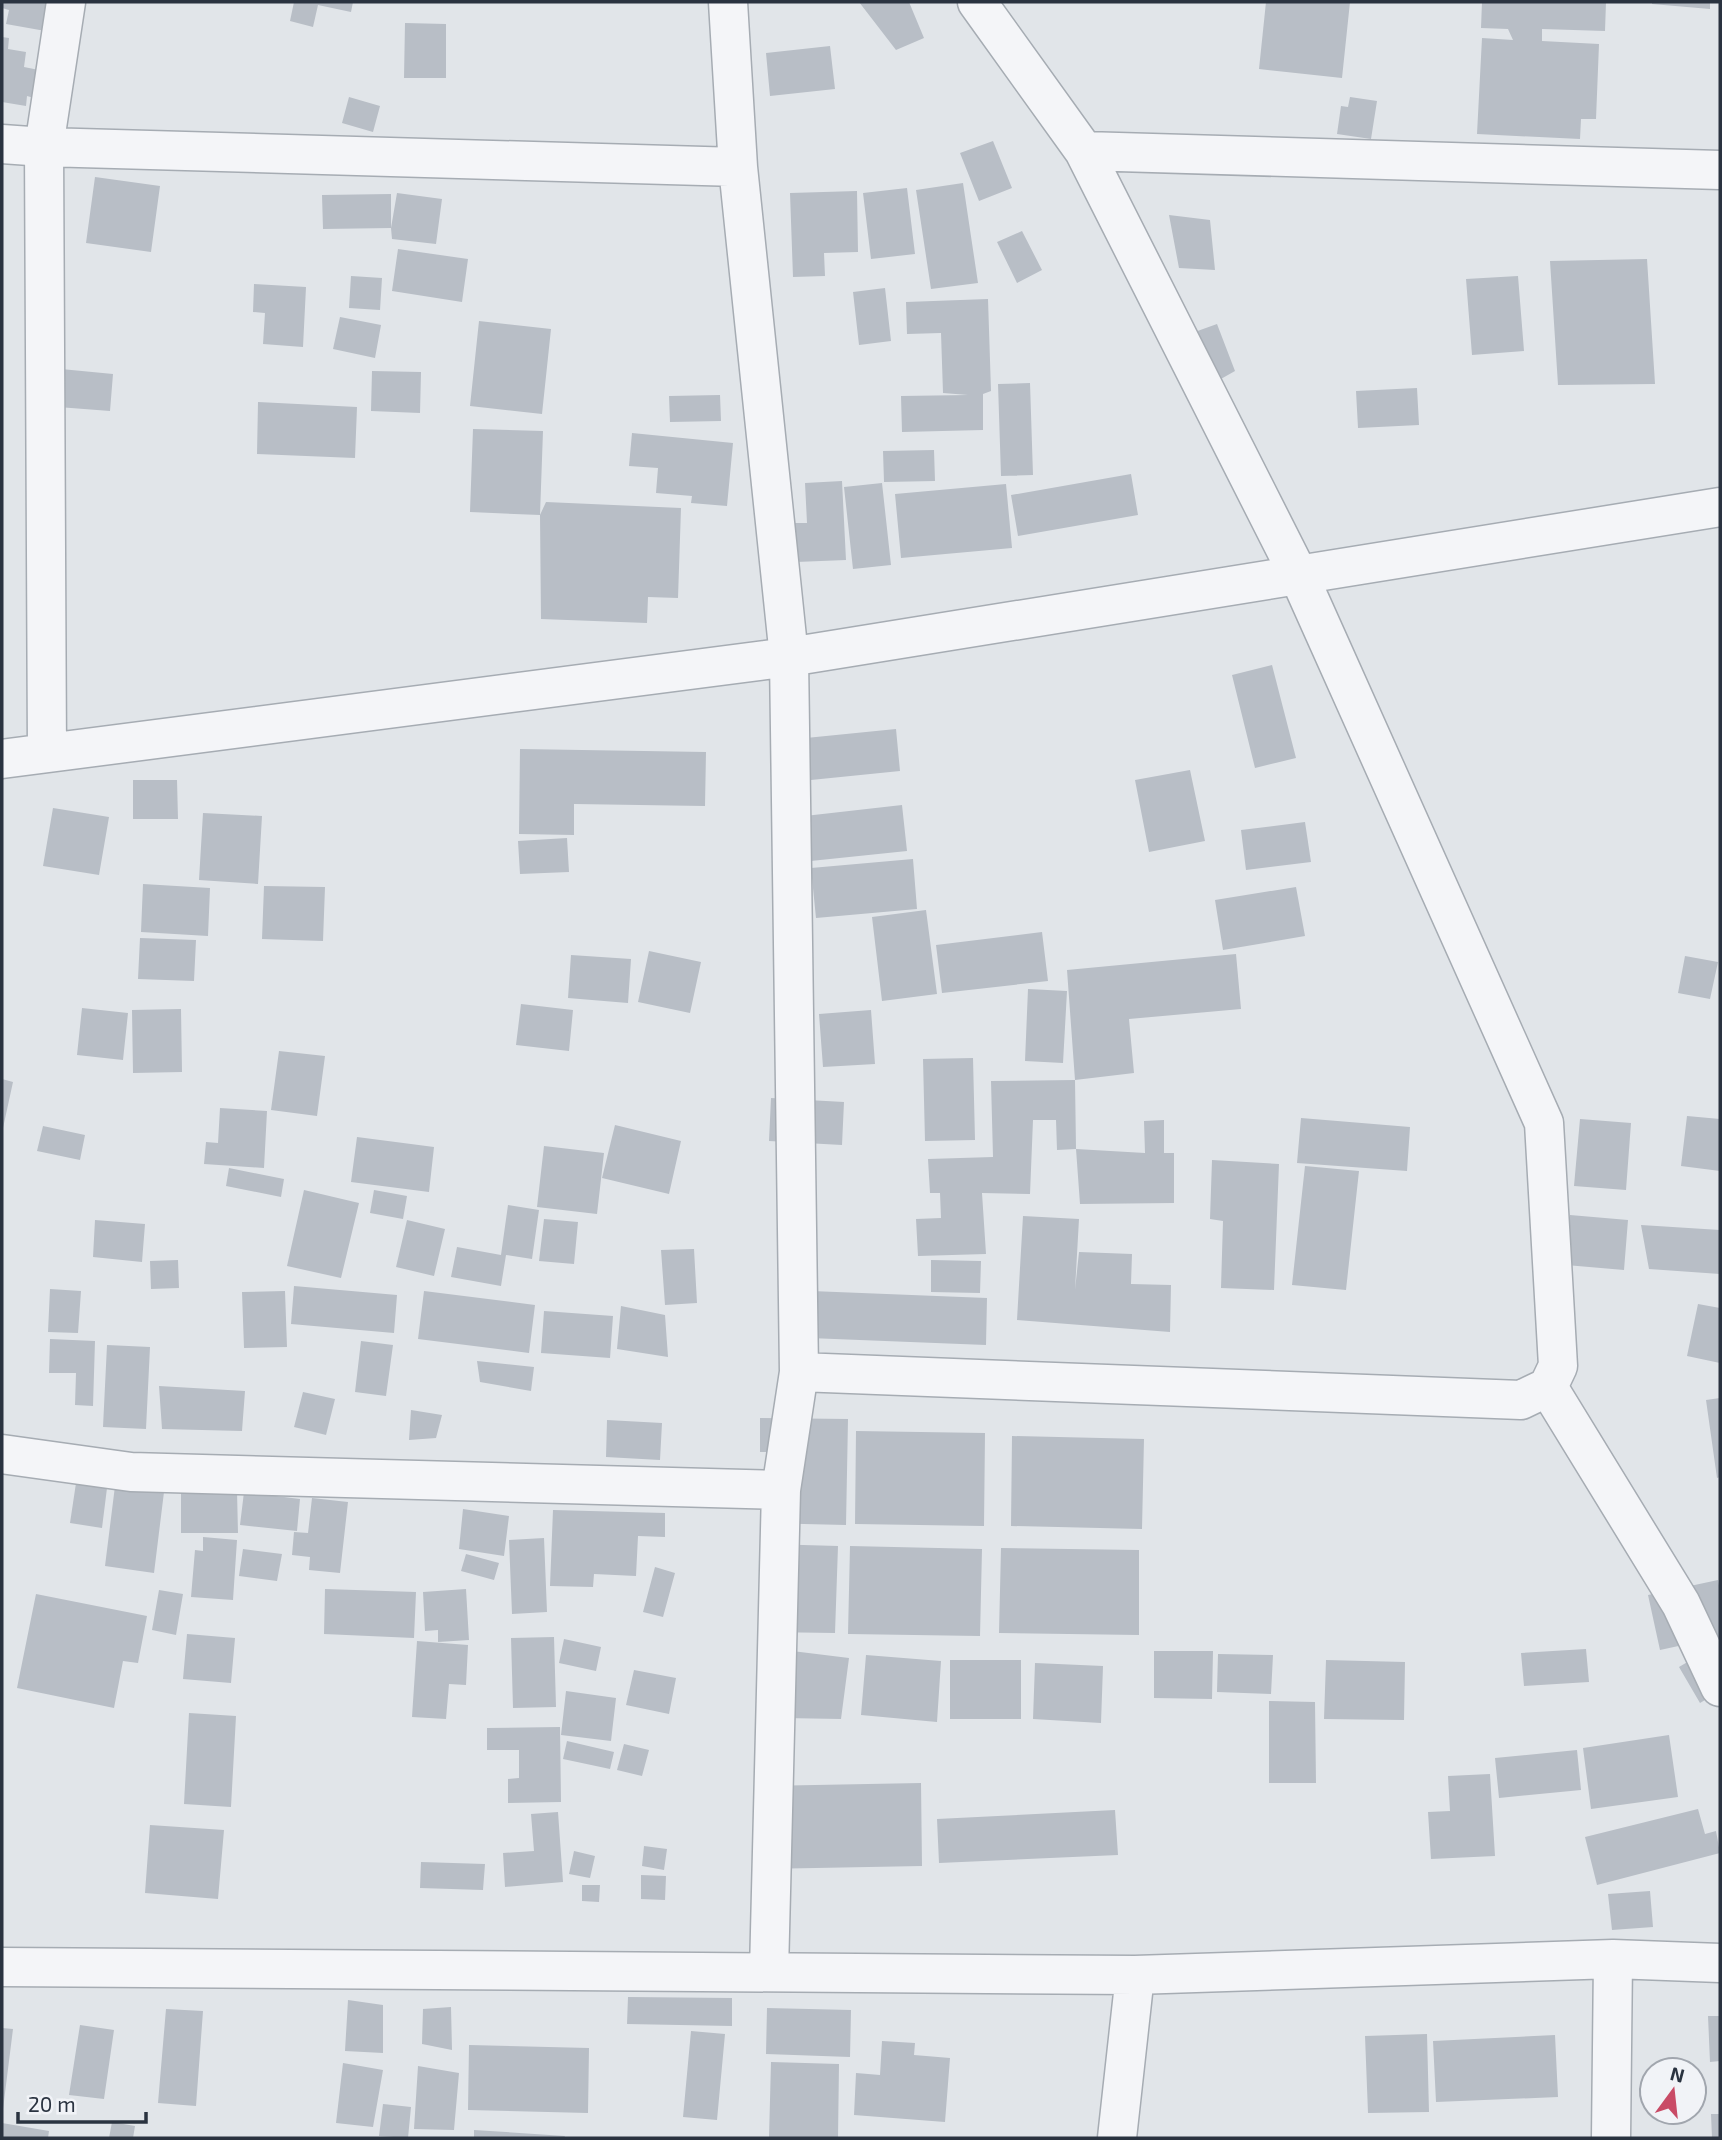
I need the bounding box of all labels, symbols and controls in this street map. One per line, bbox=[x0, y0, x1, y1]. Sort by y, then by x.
north arrow bbox=[1638, 2056, 1708, 2126]
text: N bbox=[1668, 2061, 1687, 2087]
scale bar bbox=[18, 2080, 145, 2124]
text: 20 m bbox=[28, 2091, 76, 2116]

